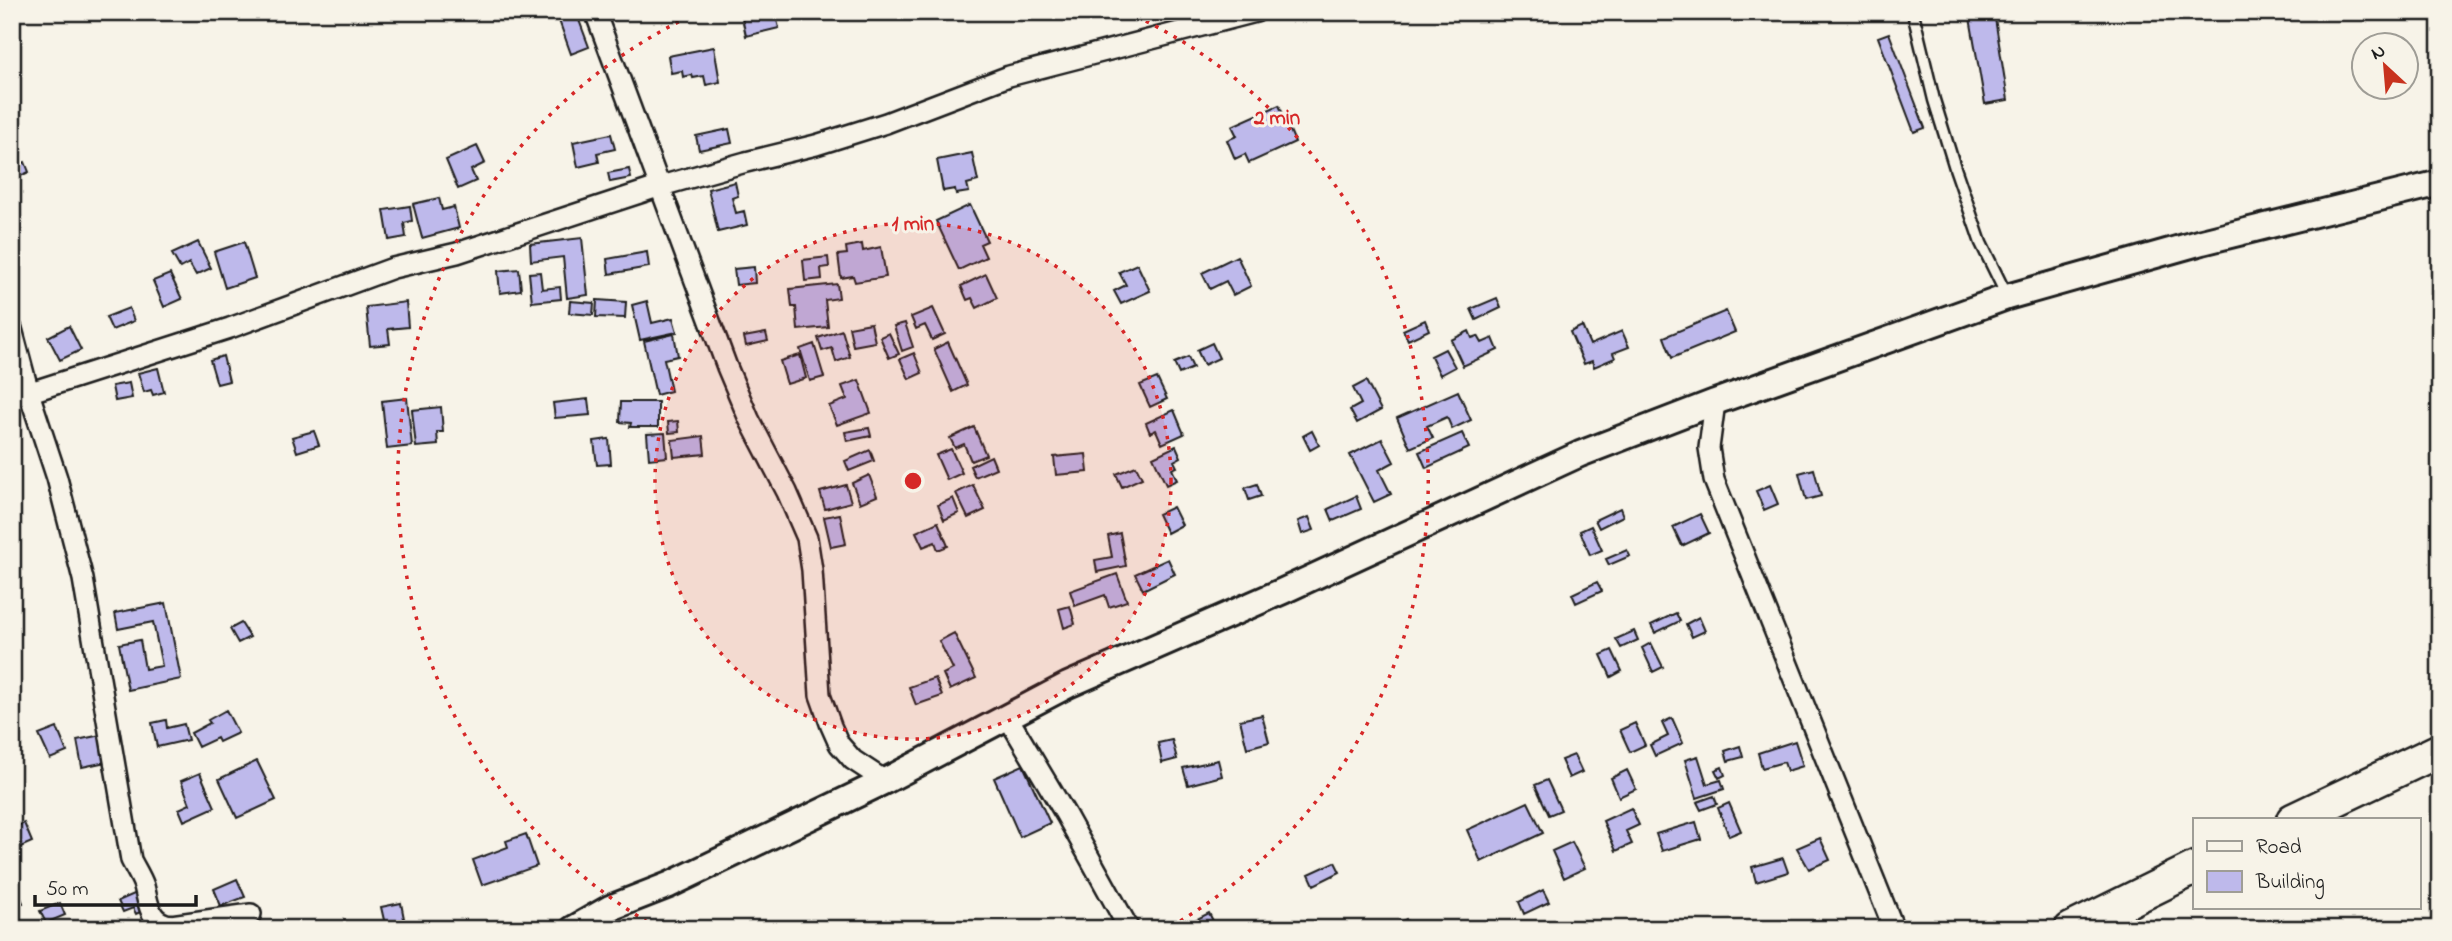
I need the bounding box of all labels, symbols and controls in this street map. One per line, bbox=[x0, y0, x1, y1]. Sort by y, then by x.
north arrow bbox=[2350, 32, 2420, 102]
text: N bbox=[2367, 38, 2390, 68]
text: 2 min bbox=[1253, 104, 1300, 134]
text: 1 min bbox=[892, 210, 934, 240]
centre of rings bbox=[901, 469, 925, 493]
legend bbox=[2193, 818, 2420, 909]
text: Road bbox=[2256, 833, 2302, 863]
scale bar bbox=[35, 864, 196, 908]
text: Building bbox=[2255, 868, 2325, 900]
text: 50 m bbox=[46, 875, 89, 905]

